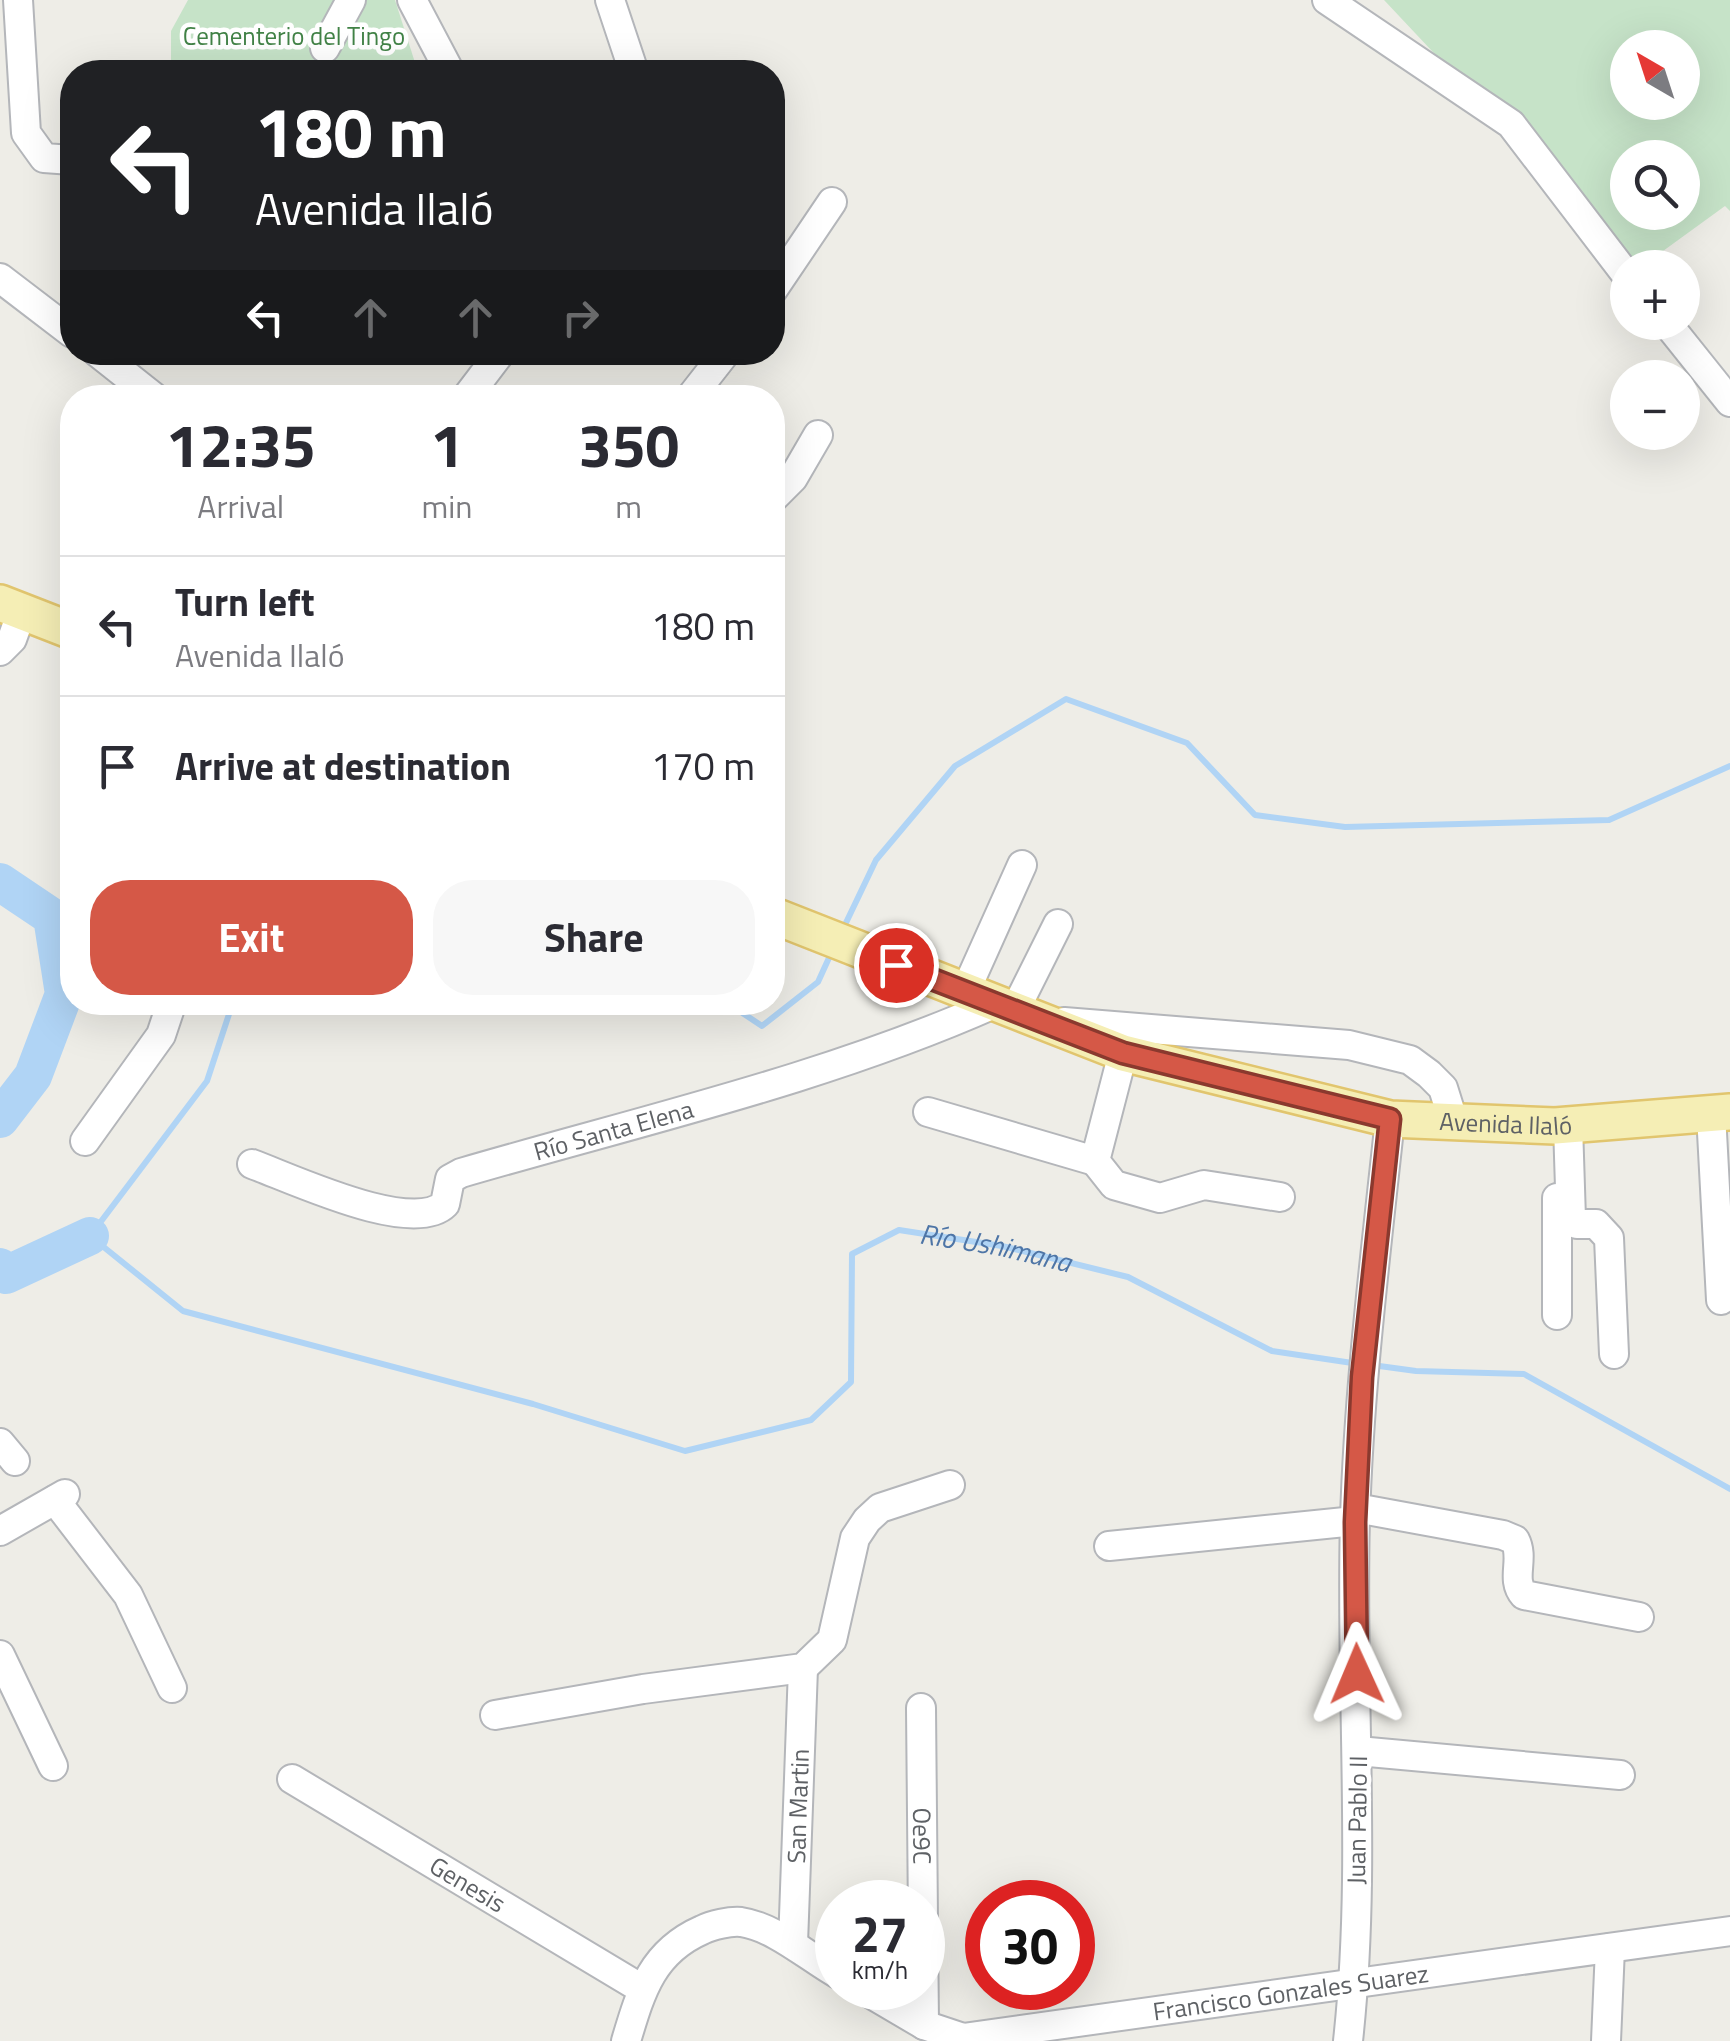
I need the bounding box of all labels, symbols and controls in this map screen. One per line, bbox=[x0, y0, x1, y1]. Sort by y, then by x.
park label: Cementerio del Tingo bbox=[183, 17, 405, 55]
north arrow bbox=[1610, 30, 1700, 120]
map controls bbox=[1610, 30, 1700, 450]
text: 180 m bbox=[255, 78, 447, 184]
icon: left bbox=[90, 100, 220, 230]
button: search bbox=[1610, 140, 1700, 230]
text: Avenida Ilaló bbox=[255, 174, 493, 242]
button: + bbox=[1610, 250, 1700, 340]
icon: left bbox=[238, 290, 293, 345]
icon: ahead bbox=[343, 290, 398, 345]
icon: ahead bbox=[448, 290, 503, 345]
icon: right bbox=[553, 290, 608, 345]
button: − bbox=[1610, 360, 1700, 450]
text: 12:35 bbox=[166, 399, 316, 490]
text: 1 bbox=[430, 399, 464, 490]
text: 350 bbox=[578, 399, 679, 490]
text: Arrival bbox=[197, 482, 284, 530]
text: min bbox=[421, 482, 472, 530]
text: m bbox=[615, 482, 642, 530]
text: Turn left bbox=[175, 573, 315, 631]
text: 180 m bbox=[651, 597, 755, 655]
icon: left bbox=[90, 599, 145, 654]
text: Avenida Ilaló bbox=[175, 631, 345, 679]
text: Arrive at destination bbox=[175, 737, 511, 795]
text: 170 m bbox=[651, 737, 755, 795]
icon: arrive bbox=[90, 739, 145, 794]
button: Exit bbox=[90, 880, 413, 995]
button: Share bbox=[433, 880, 755, 995]
pin bbox=[854, 923, 939, 1008]
icon: arrive bbox=[869, 938, 924, 993]
street label: Río Santa Elena bbox=[529, 1090, 698, 1170]
street label: Avenida Ilaló bbox=[1439, 1102, 1573, 1145]
water label: Río Ushimana bbox=[917, 1212, 1078, 1284]
position arrow bbox=[1305, 1622, 1409, 1726]
street label: San Martin bbox=[777, 1748, 819, 1864]
street label: Juan Pablo II bbox=[1337, 1755, 1377, 1885]
street label: Oe9C bbox=[903, 1807, 941, 1865]
street label: Genesis bbox=[422, 1847, 513, 1922]
speed limit sign: 30 bbox=[965, 1880, 1095, 2010]
text: 27 bbox=[852, 1895, 908, 1971]
text: km/h bbox=[852, 1951, 908, 1989]
street label: Francisco Gonzales Suarez bbox=[1150, 1954, 1431, 2030]

